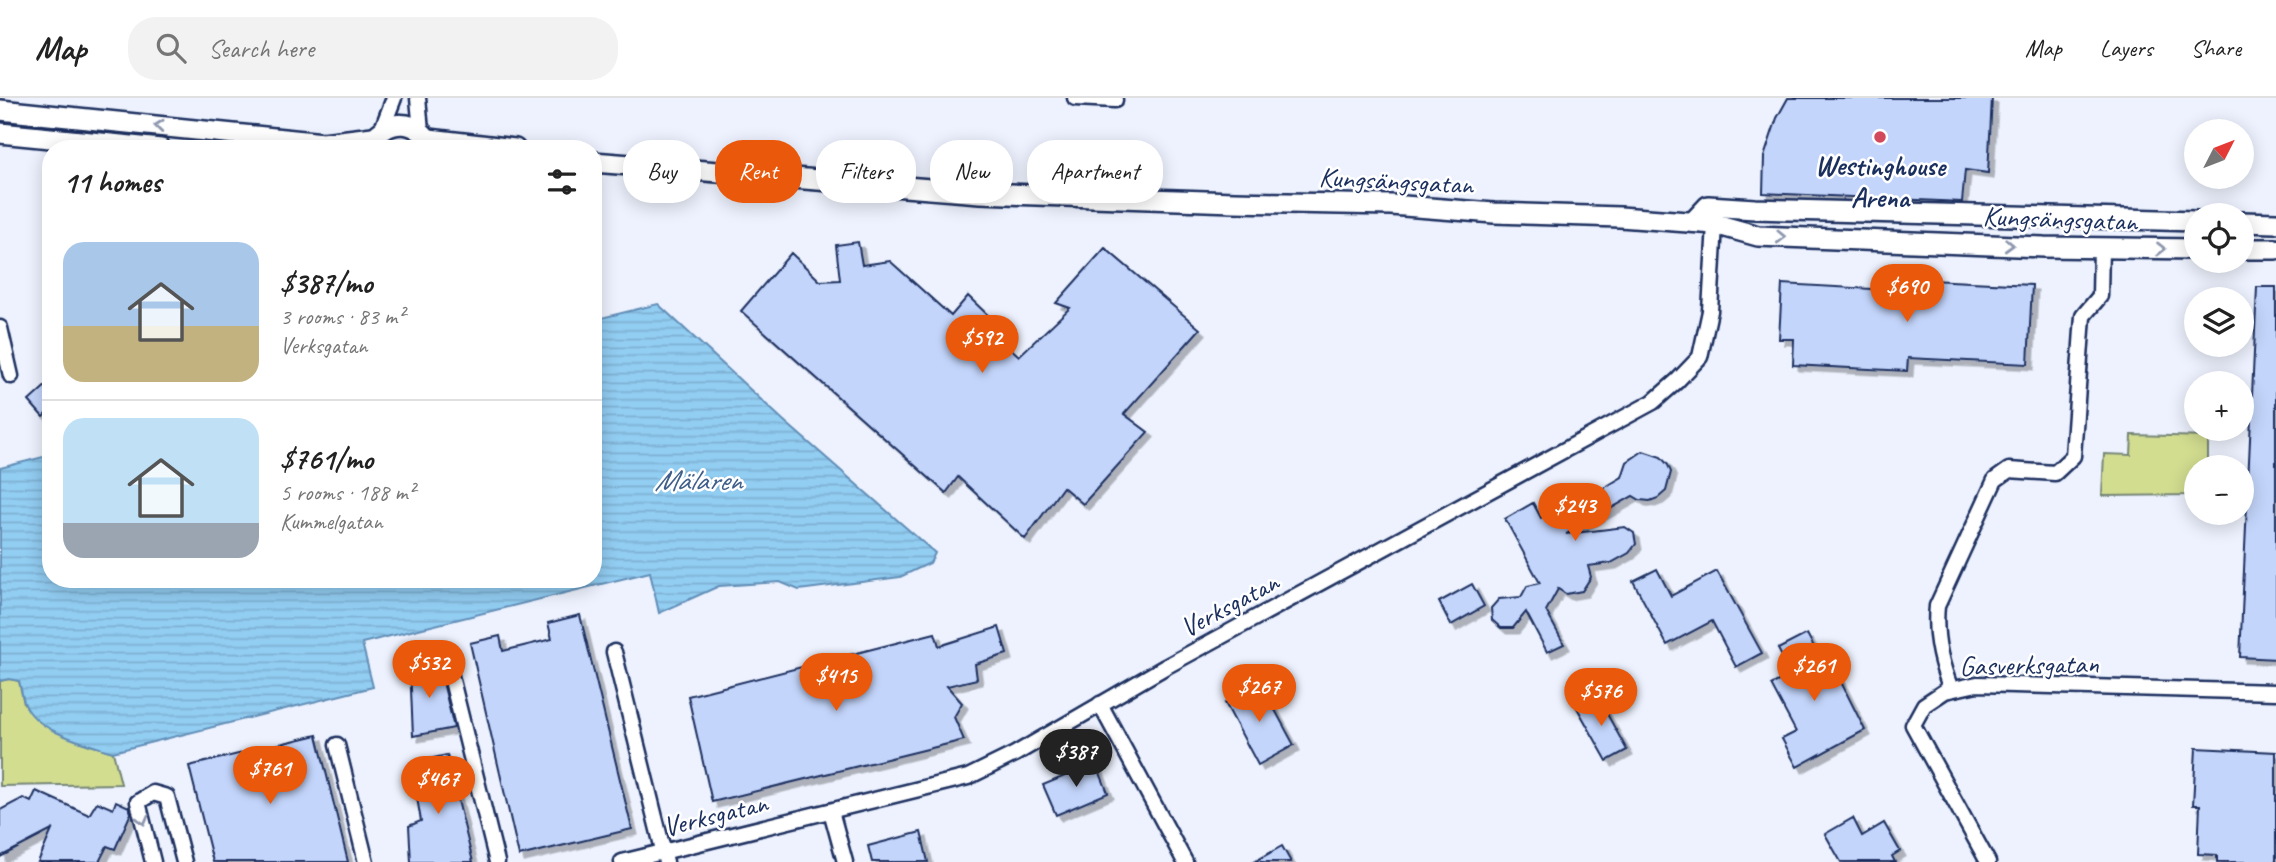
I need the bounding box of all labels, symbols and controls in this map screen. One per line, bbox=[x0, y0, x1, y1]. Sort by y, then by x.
search box bbox=[128, 17, 618, 80]
text: Map bbox=[35, 27, 86, 69]
icon: search bbox=[152, 29, 190, 67]
text: Search here bbox=[208, 32, 314, 65]
text: Map bbox=[2025, 33, 2062, 63]
text: Layers bbox=[2100, 33, 2153, 63]
text: Share bbox=[2191, 33, 2241, 63]
one-way arrow bbox=[153, 119, 164, 134]
north arrow bbox=[2184, 119, 2254, 189]
map controls bbox=[2184, 119, 2254, 525]
marker: Westinghouse Arena bbox=[1872, 129, 1888, 145]
chip: Buy bbox=[623, 140, 701, 203]
chip: Rent bbox=[715, 140, 802, 203]
chip: Filters bbox=[816, 140, 916, 203]
chip: New bbox=[930, 140, 1013, 203]
chip: Apartment bbox=[1027, 140, 1163, 203]
place label: Westinghouse Arena bbox=[1815, 148, 1948, 215]
street label: Kungsängsgatan bbox=[1318, 159, 1475, 202]
text: 11 homes bbox=[63, 163, 161, 201]
icon: filters bbox=[543, 163, 581, 201]
street label: Kungsängsgatan bbox=[1982, 198, 2139, 239]
button: locate bbox=[2184, 203, 2254, 273]
one-way arrow bbox=[1776, 229, 1787, 244]
one-way arrow bbox=[2003, 238, 2014, 253]
one-way arrow bbox=[2157, 241, 2167, 257]
text: $387/mo bbox=[280, 264, 372, 302]
pin: $690 bbox=[1866, 264, 1948, 324]
icon: home bbox=[119, 270, 203, 354]
text: $690 bbox=[1886, 272, 1928, 301]
button: layers bbox=[2184, 287, 2254, 357]
text: 3 rooms · 83 m² bbox=[280, 302, 404, 331]
pin: $592 bbox=[941, 316, 1023, 375]
text: $592 bbox=[962, 323, 1002, 352]
text: Verksgatan bbox=[280, 331, 367, 360]
button: + bbox=[2184, 371, 2254, 441]
text: $761/mo bbox=[280, 440, 373, 478]
icon: home bbox=[119, 446, 203, 530]
button: − bbox=[2184, 455, 2254, 525]
water label: Mälaren bbox=[655, 461, 744, 499]
text: 5 rooms · 188 m² bbox=[280, 478, 415, 507]
pin: $243 bbox=[1534, 484, 1616, 543]
text: $243 bbox=[1554, 491, 1596, 520]
text: Kummelgatan bbox=[280, 507, 383, 536]
street label: Verksgatan bbox=[1174, 563, 1286, 645]
pin: $532 bbox=[388, 640, 470, 700]
pin: $261 bbox=[1773, 644, 1855, 703]
street label: Gasverksgatan bbox=[1959, 646, 2099, 683]
text: $532 bbox=[408, 648, 450, 677]
text: $261 bbox=[1793, 651, 1835, 680]
pin: $415 bbox=[795, 654, 877, 713]
text: $415 bbox=[815, 661, 857, 690]
pin: $267 bbox=[1218, 664, 1300, 724]
pin: $576 bbox=[1560, 668, 1642, 728]
text: $267 bbox=[1238, 672, 1280, 701]
text: $576 bbox=[1580, 676, 1622, 705]
pin: $387 bbox=[1035, 730, 1117, 789]
text: $387 bbox=[1055, 737, 1097, 766]
pin: $761 bbox=[229, 746, 311, 806]
text: $761 bbox=[249, 754, 291, 783]
pin: $467 bbox=[397, 756, 479, 816]
text: $467 bbox=[417, 764, 459, 793]
street label: Verksgatan bbox=[659, 784, 772, 844]
one-way arrow bbox=[134, 814, 149, 826]

